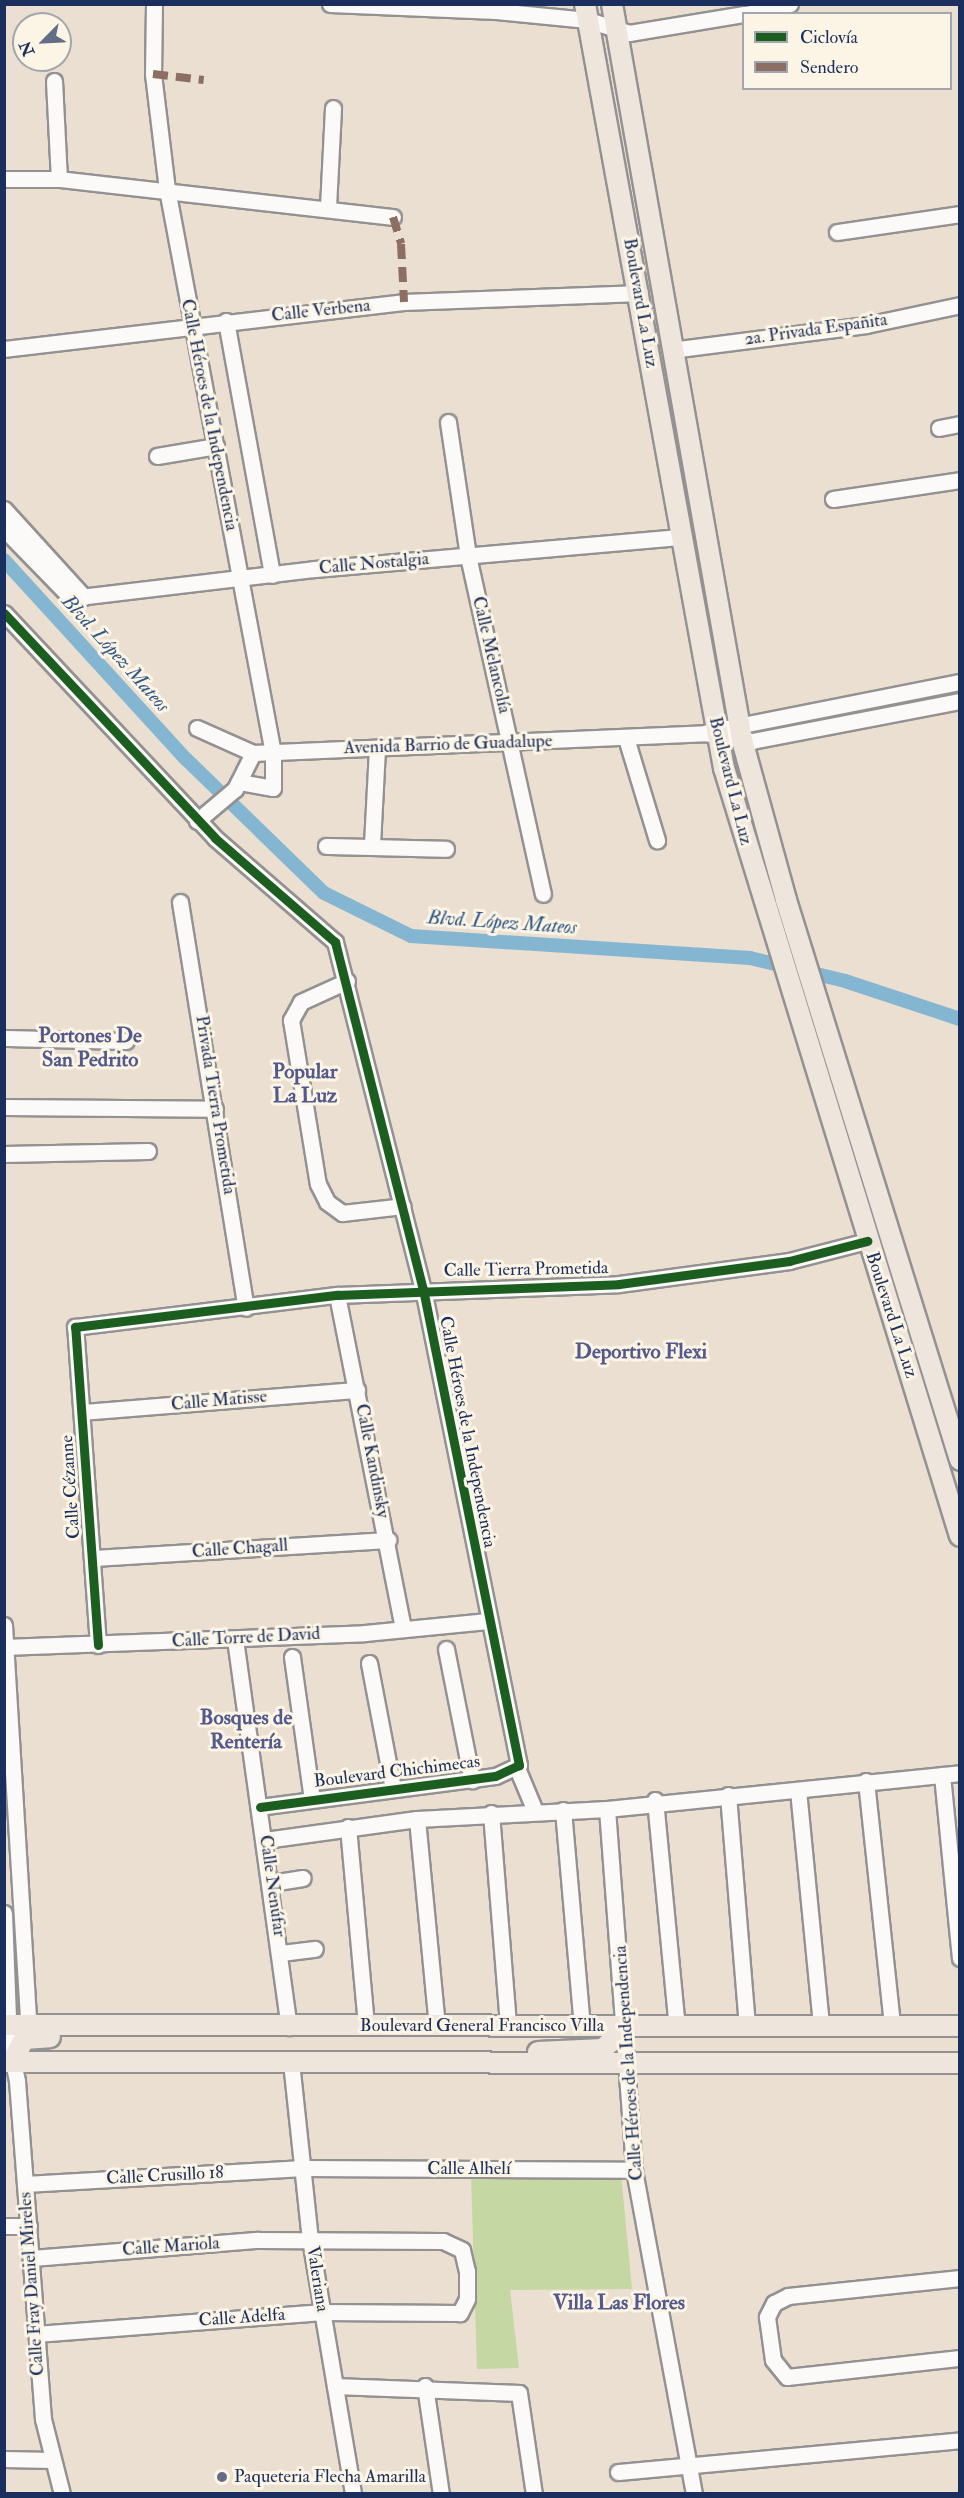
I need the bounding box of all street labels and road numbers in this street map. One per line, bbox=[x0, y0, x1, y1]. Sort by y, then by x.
street label: Boulevard La Luz bbox=[618, 236, 662, 370]
street label: Calle Verbena bbox=[270, 295, 372, 327]
street label: Calle Héroes de la Independencia bbox=[176, 297, 242, 533]
street label: 2a. Privada Españita bbox=[743, 309, 889, 351]
street label: Calle Nostalgia bbox=[318, 548, 430, 580]
street label: Calle Melancolía bbox=[467, 594, 515, 716]
street label: Boulevard La Luz bbox=[704, 715, 756, 847]
street label: Avenida Barrio de Guadalupe bbox=[343, 731, 553, 759]
street label: Privada Tierra Prometida bbox=[190, 1014, 240, 1196]
street label: Boulevard La Luz bbox=[860, 1249, 922, 1381]
street label: Calle Tierra Prometida bbox=[443, 1258, 609, 1282]
street label: Calle Héroes de la Independencia bbox=[434, 1314, 500, 1550]
street label: Calle Matisse bbox=[170, 1386, 268, 1416]
street label: Calle Kandinsky bbox=[350, 1402, 394, 1520]
street label: Calle Cézanne bbox=[57, 1434, 85, 1540]
street label: Calle Chagall bbox=[191, 1535, 289, 1563]
street label: Calle Torre de David bbox=[171, 1623, 321, 1653]
street label: Boulevard Chichimecas bbox=[313, 1751, 481, 1793]
street label: Calle Nenúfar bbox=[254, 1834, 290, 1938]
street label: Calle Héroes de la Independencia bbox=[610, 1945, 648, 2181]
street label: Boulevard General Francisco Villa bbox=[360, 2015, 604, 2037]
street label: Calle Alhelí bbox=[427, 2158, 511, 2180]
street label: Calle Crusillo 18 bbox=[106, 2162, 224, 2190]
street label: Calle Fray Daniel Mireles bbox=[15, 2191, 49, 2377]
street label: Calle Mariola bbox=[122, 2233, 220, 2261]
street label: Valeriana bbox=[301, 2245, 333, 2313]
street label: Calle Adelfa bbox=[198, 2304, 286, 2332]

